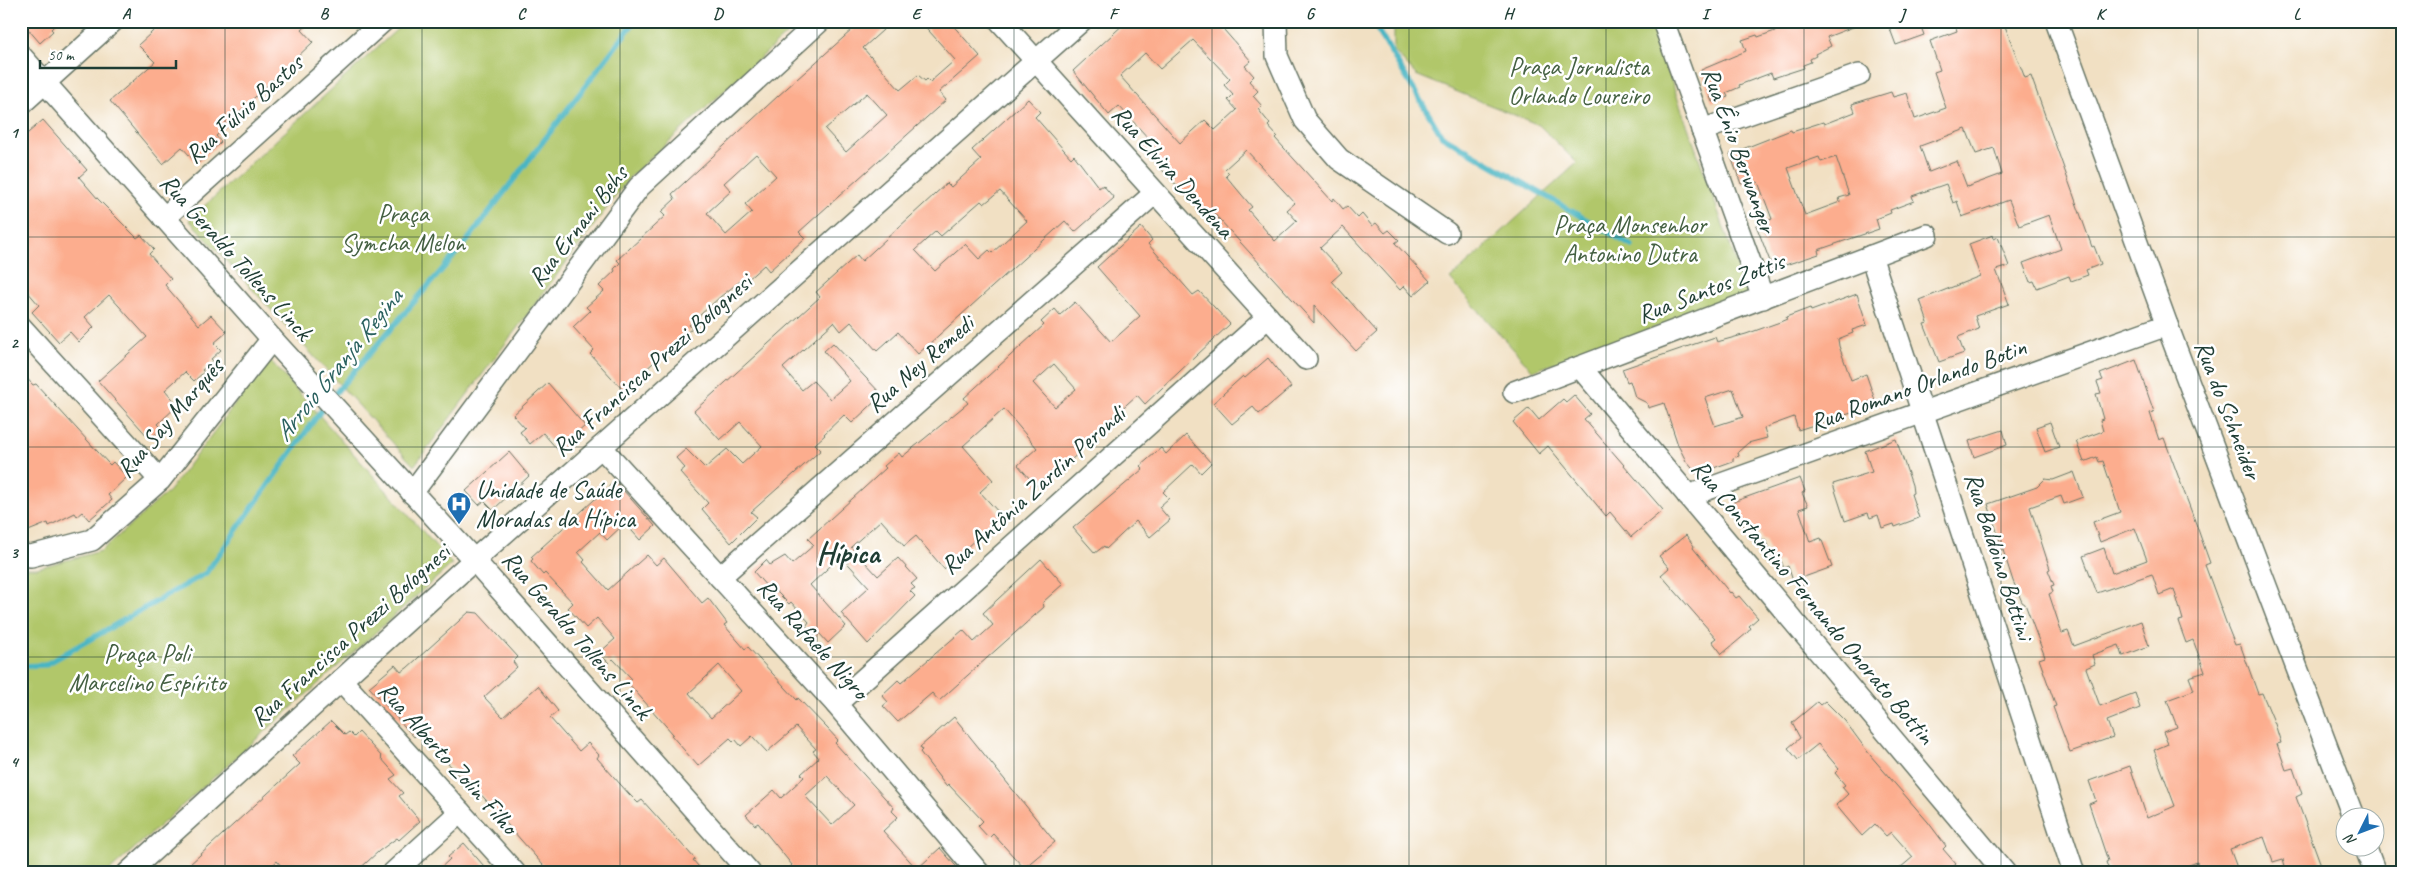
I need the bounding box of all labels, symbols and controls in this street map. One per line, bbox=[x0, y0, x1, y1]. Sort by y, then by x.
text: A bbox=[122, 4, 132, 24]
text: B bbox=[320, 4, 330, 24]
text: C bbox=[517, 4, 527, 24]
text: D bbox=[713, 4, 724, 24]
text: E bbox=[912, 4, 923, 24]
text: F bbox=[1109, 4, 1120, 24]
text: G bbox=[1306, 4, 1316, 24]
text: H bbox=[1503, 4, 1515, 24]
text: I bbox=[1702, 4, 1712, 24]
text: J bbox=[1898, 4, 1907, 24]
text: K bbox=[2096, 4, 2108, 24]
text: L bbox=[2294, 4, 2302, 24]
scale bar bbox=[40, 38, 176, 70]
text: 50 m bbox=[48, 46, 75, 65]
street label: Rua Fúlvio Bastos bbox=[178, 46, 312, 171]
park label: Praça Jornalista Orlando Loureiro bbox=[1509, 51, 1651, 112]
street label: Rua Ênio Berwanger bbox=[1694, 63, 1784, 239]
street label: Rua Elvira Dendena bbox=[1105, 99, 1243, 247]
text: 1 bbox=[10, 123, 19, 143]
street label: Rua Ernani Behs bbox=[521, 157, 637, 293]
street label: Rua Geraldo Tollens Linck bbox=[153, 167, 320, 348]
park label: Praça Symcha Melon bbox=[341, 198, 467, 259]
park label: Praça Monsenhor Antonino Dutra bbox=[1554, 209, 1708, 270]
street label: Rua Santos Zottis bbox=[1633, 244, 1791, 331]
street label: Rua Francisca Prezzi Bolognesi bbox=[545, 264, 761, 463]
water label: Arroio Granja Regina bbox=[266, 280, 411, 448]
street label: Rua Ney Remedi bbox=[859, 306, 983, 420]
street label: Rua Romano Orlando Botin bbox=[1805, 331, 2031, 439]
text: 2 bbox=[10, 333, 19, 353]
street label: Rua do Schneider bbox=[2187, 336, 2270, 486]
street label: Rua Say Marquês bbox=[109, 350, 232, 484]
street label: Rua Antônia Zardin Perondi bbox=[934, 396, 1135, 582]
street label: Rua Constantino Fernando Onorato Bottin bbox=[1684, 453, 1942, 752]
street label: Rua Baldoino Bottini bbox=[1957, 468, 2042, 647]
place label: Unidade de Saúde Moradas da Hípica bbox=[476, 474, 637, 535]
hospital icon: Unidade de Saúde Moradas da Hípica bbox=[446, 491, 472, 525]
street label: Rua Francisca Prezzi Bolognesi bbox=[243, 534, 459, 733]
district label: Hípica bbox=[816, 534, 882, 572]
text: 3 bbox=[10, 543, 19, 563]
street label: Rua Geraldo Tollens Linck bbox=[495, 544, 660, 727]
street label: Rua Rafaele Nigro bbox=[750, 572, 878, 709]
park label: Praça Poli Marcelino Espírito bbox=[69, 638, 228, 699]
street label: Rua Alberto Zolin Filho bbox=[371, 675, 527, 843]
text: 4 bbox=[10, 752, 19, 772]
north arrow bbox=[2336, 806, 2386, 856]
text: N bbox=[2340, 830, 2360, 849]

